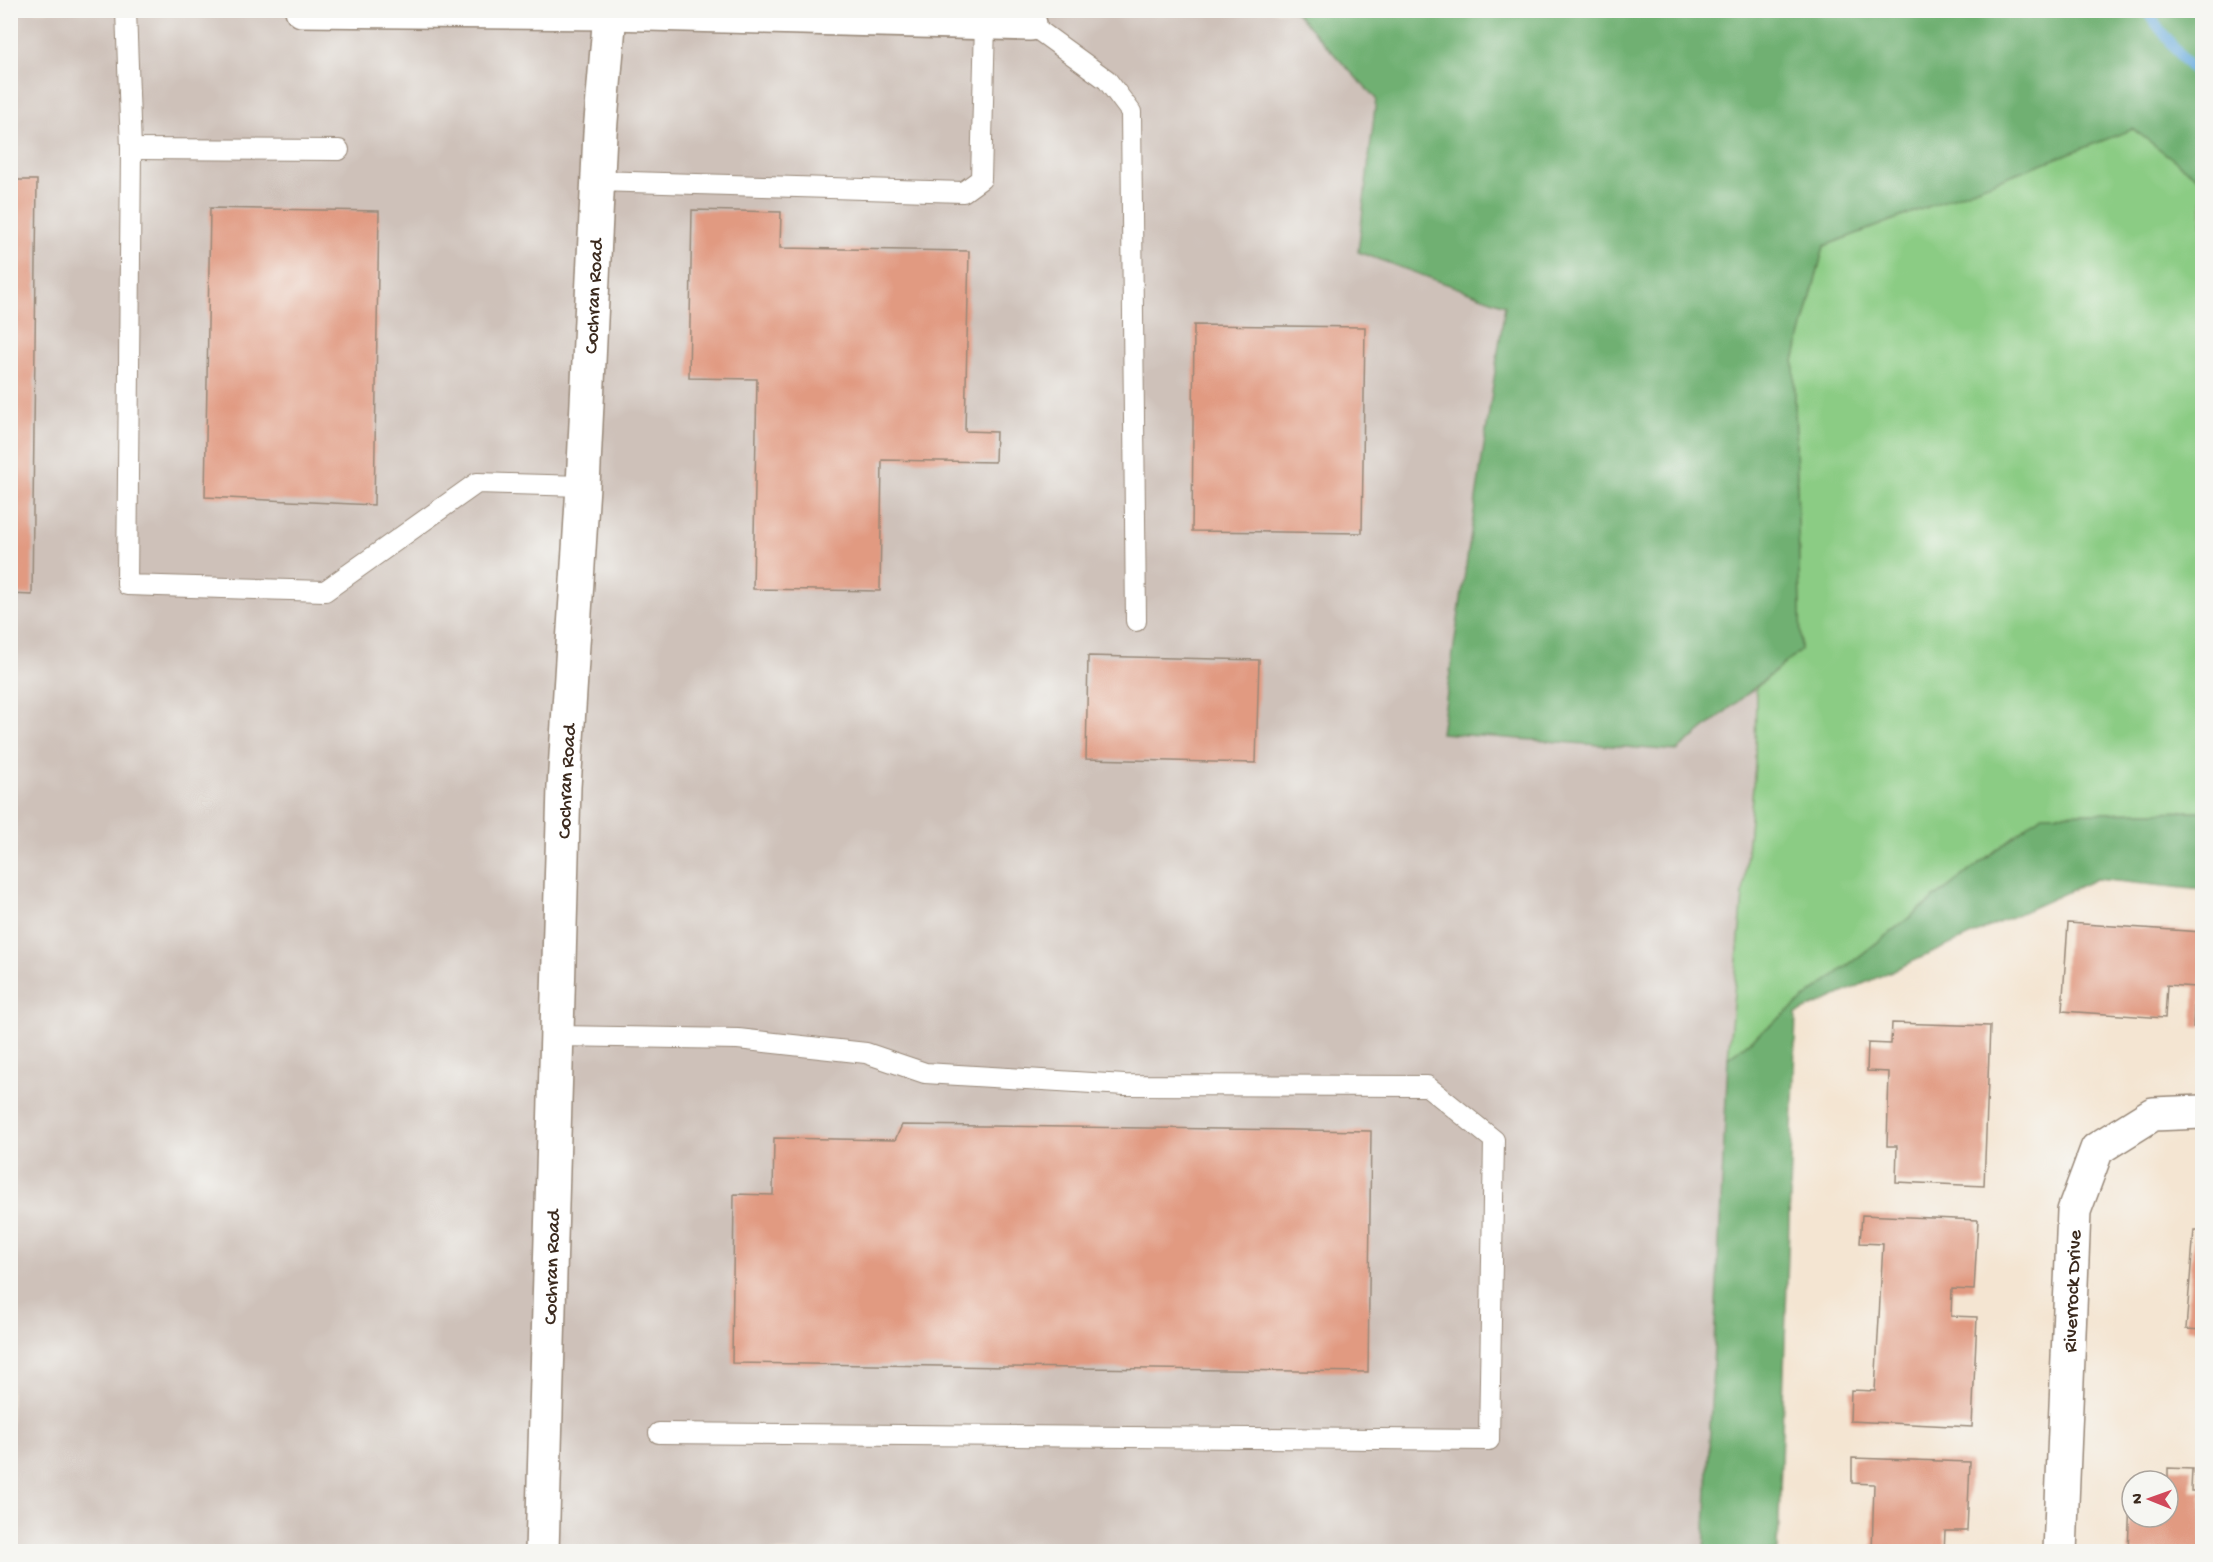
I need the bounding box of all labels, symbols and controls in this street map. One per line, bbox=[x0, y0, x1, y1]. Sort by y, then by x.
street label: Cochran Road bbox=[581, 236, 610, 354]
street label: Cochran Road bbox=[555, 721, 583, 839]
street label: Cochran Road bbox=[541, 1207, 567, 1325]
street label: Riverrock Drive bbox=[2060, 1229, 2088, 1353]
north arrow bbox=[2120, 1469, 2180, 1529]
text: N bbox=[2129, 1493, 2148, 1504]

